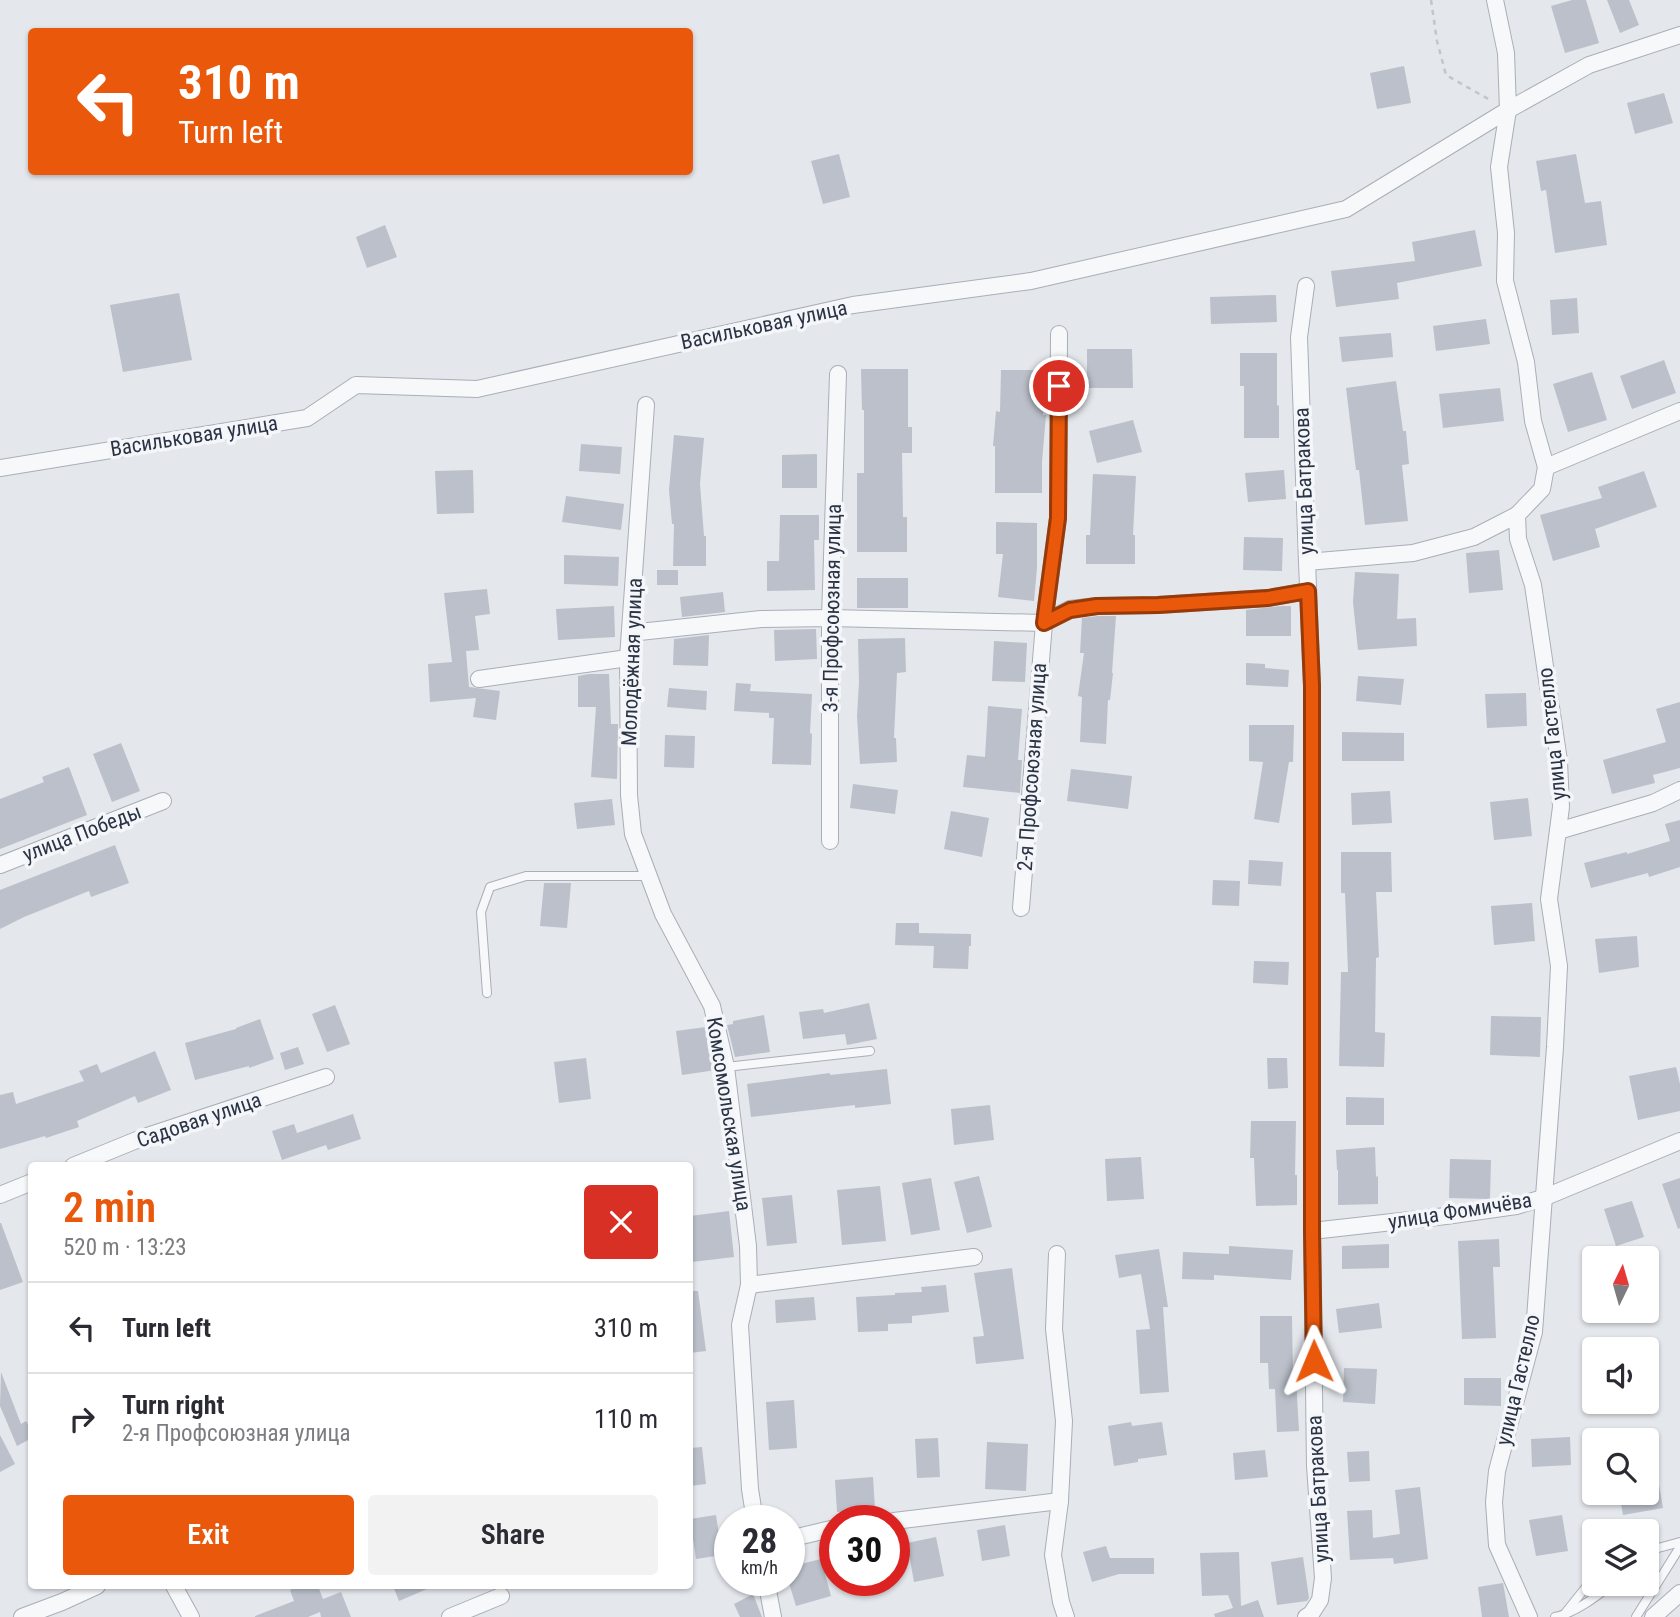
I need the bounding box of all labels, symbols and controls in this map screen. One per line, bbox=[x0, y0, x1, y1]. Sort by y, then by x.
text: 310 m bbox=[178, 54, 300, 111]
icon: left bbox=[63, 56, 154, 147]
text: Turn left bbox=[178, 113, 283, 151]
street label: Васильковая улица bbox=[679, 296, 849, 354]
pin bbox=[1029, 356, 1089, 416]
icon: arrive bbox=[1040, 367, 1078, 405]
street label: улица Батракова bbox=[1289, 407, 1319, 555]
street label: Васильковая улица bbox=[108, 411, 280, 461]
street label: 3-я Профсоюзная улица bbox=[818, 503, 846, 713]
street label: Молодёжная улица bbox=[617, 577, 647, 747]
street label: 2-я Профсоюзная улица bbox=[1013, 662, 1051, 872]
street label: улица Гастелло bbox=[1533, 666, 1571, 802]
street label: улица Победы bbox=[19, 799, 145, 867]
street label: Комсомольская улица bbox=[702, 1015, 756, 1213]
street label: Садовая улица bbox=[134, 1087, 264, 1153]
text: 2 min bbox=[63, 1183, 156, 1232]
button: close bbox=[584, 1185, 658, 1259]
street label: улица Фомичёва bbox=[1386, 1188, 1534, 1234]
text: 520 m · 13:23 bbox=[63, 1234, 187, 1261]
north arrow bbox=[1582, 1246, 1659, 1323]
map controls bbox=[1582, 1246, 1659, 1596]
icon: left bbox=[63, 1309, 101, 1347]
street label: улица Гастелло bbox=[1491, 1312, 1545, 1448]
text: Turn left bbox=[122, 1313, 211, 1343]
text: 310 m bbox=[594, 1313, 658, 1343]
position arrow bbox=[1277, 1324, 1351, 1398]
button: sound bbox=[1582, 1337, 1659, 1414]
text: Turn right bbox=[122, 1390, 224, 1420]
icon: right bbox=[63, 1400, 101, 1438]
text: 110 m bbox=[594, 1404, 658, 1434]
street label: улица Батракова bbox=[1302, 1415, 1334, 1563]
text: 2-я Профсоюзная улица bbox=[122, 1420, 350, 1447]
button: search bbox=[1582, 1428, 1659, 1505]
button: Exit bbox=[63, 1495, 354, 1575]
button: Share bbox=[368, 1495, 658, 1575]
speed limit sign: 30 bbox=[819, 1505, 910, 1596]
button: layers bbox=[1582, 1519, 1659, 1596]
text: 28 bbox=[742, 1521, 777, 1562]
text: km/h bbox=[741, 1557, 778, 1578]

